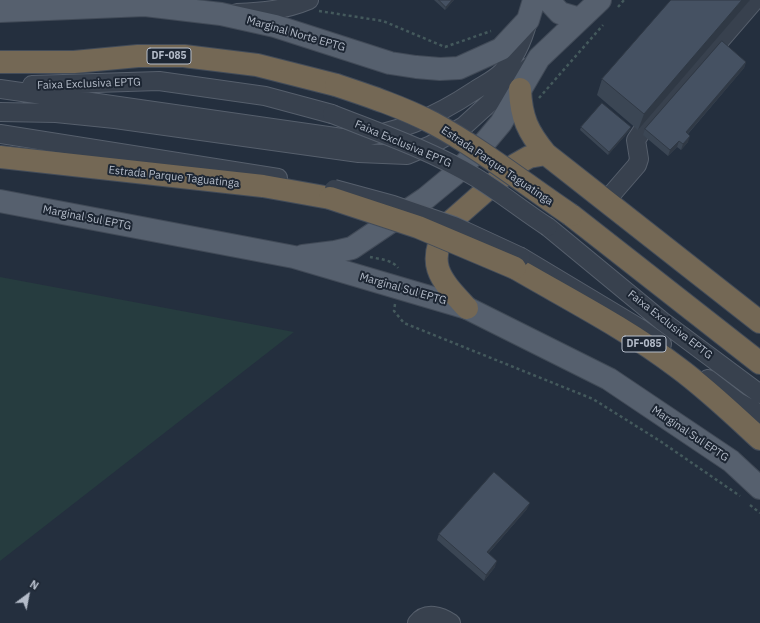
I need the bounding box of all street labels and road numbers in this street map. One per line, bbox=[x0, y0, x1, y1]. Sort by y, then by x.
street label: Marginal Norte EPTG bbox=[245, 14, 347, 54]
road number: DF-085 bbox=[147, 48, 191, 64]
street label: Faixa Exclusiva EPTG bbox=[37, 76, 141, 92]
street label: Faixa Exclusiva EPTG bbox=[353, 118, 453, 170]
street label: Estrada Parque Taguatinga bbox=[439, 124, 555, 208]
street label: Estrada Parque Taguatinga bbox=[108, 164, 240, 190]
street label: Marginal Sul EPTG bbox=[42, 203, 132, 233]
street label: Marginal Sul EPTG bbox=[358, 270, 448, 308]
street label: Faixa Exclusiva EPTG bbox=[625, 288, 715, 362]
road number: DF-085 bbox=[622, 336, 666, 352]
street label: Marginal Sul EPTG bbox=[649, 403, 731, 465]

